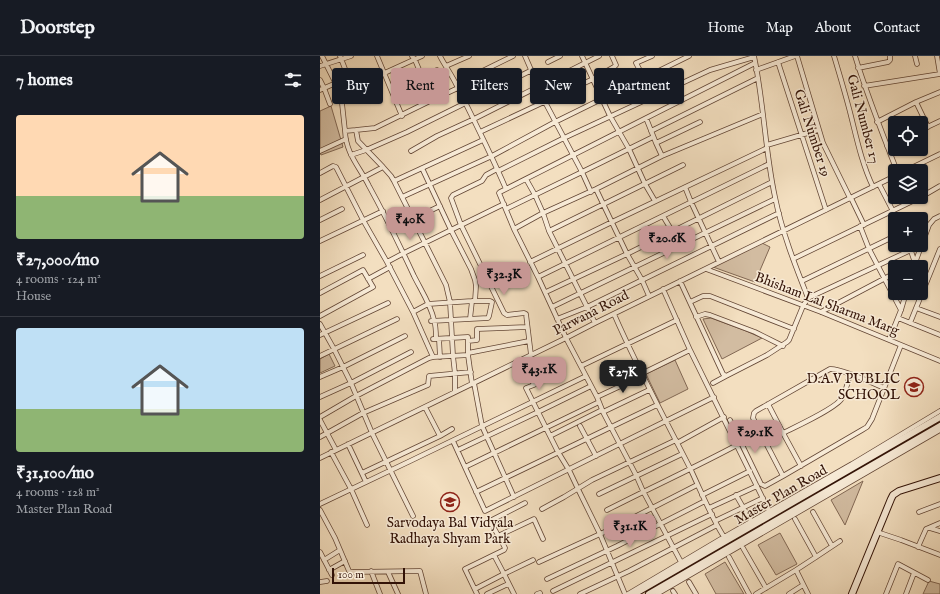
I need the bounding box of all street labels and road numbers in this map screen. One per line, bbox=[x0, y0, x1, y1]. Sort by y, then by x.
street label: Gali Number 17 bbox=[842, 73, 884, 165]
street label: Gali Number 19 bbox=[789, 87, 835, 179]
street label: Bhisham Lal Sharma Marg bbox=[752, 268, 902, 340]
street label: Parwana Road bbox=[550, 286, 632, 340]
street label: Master Plan Road bbox=[732, 461, 831, 529]

